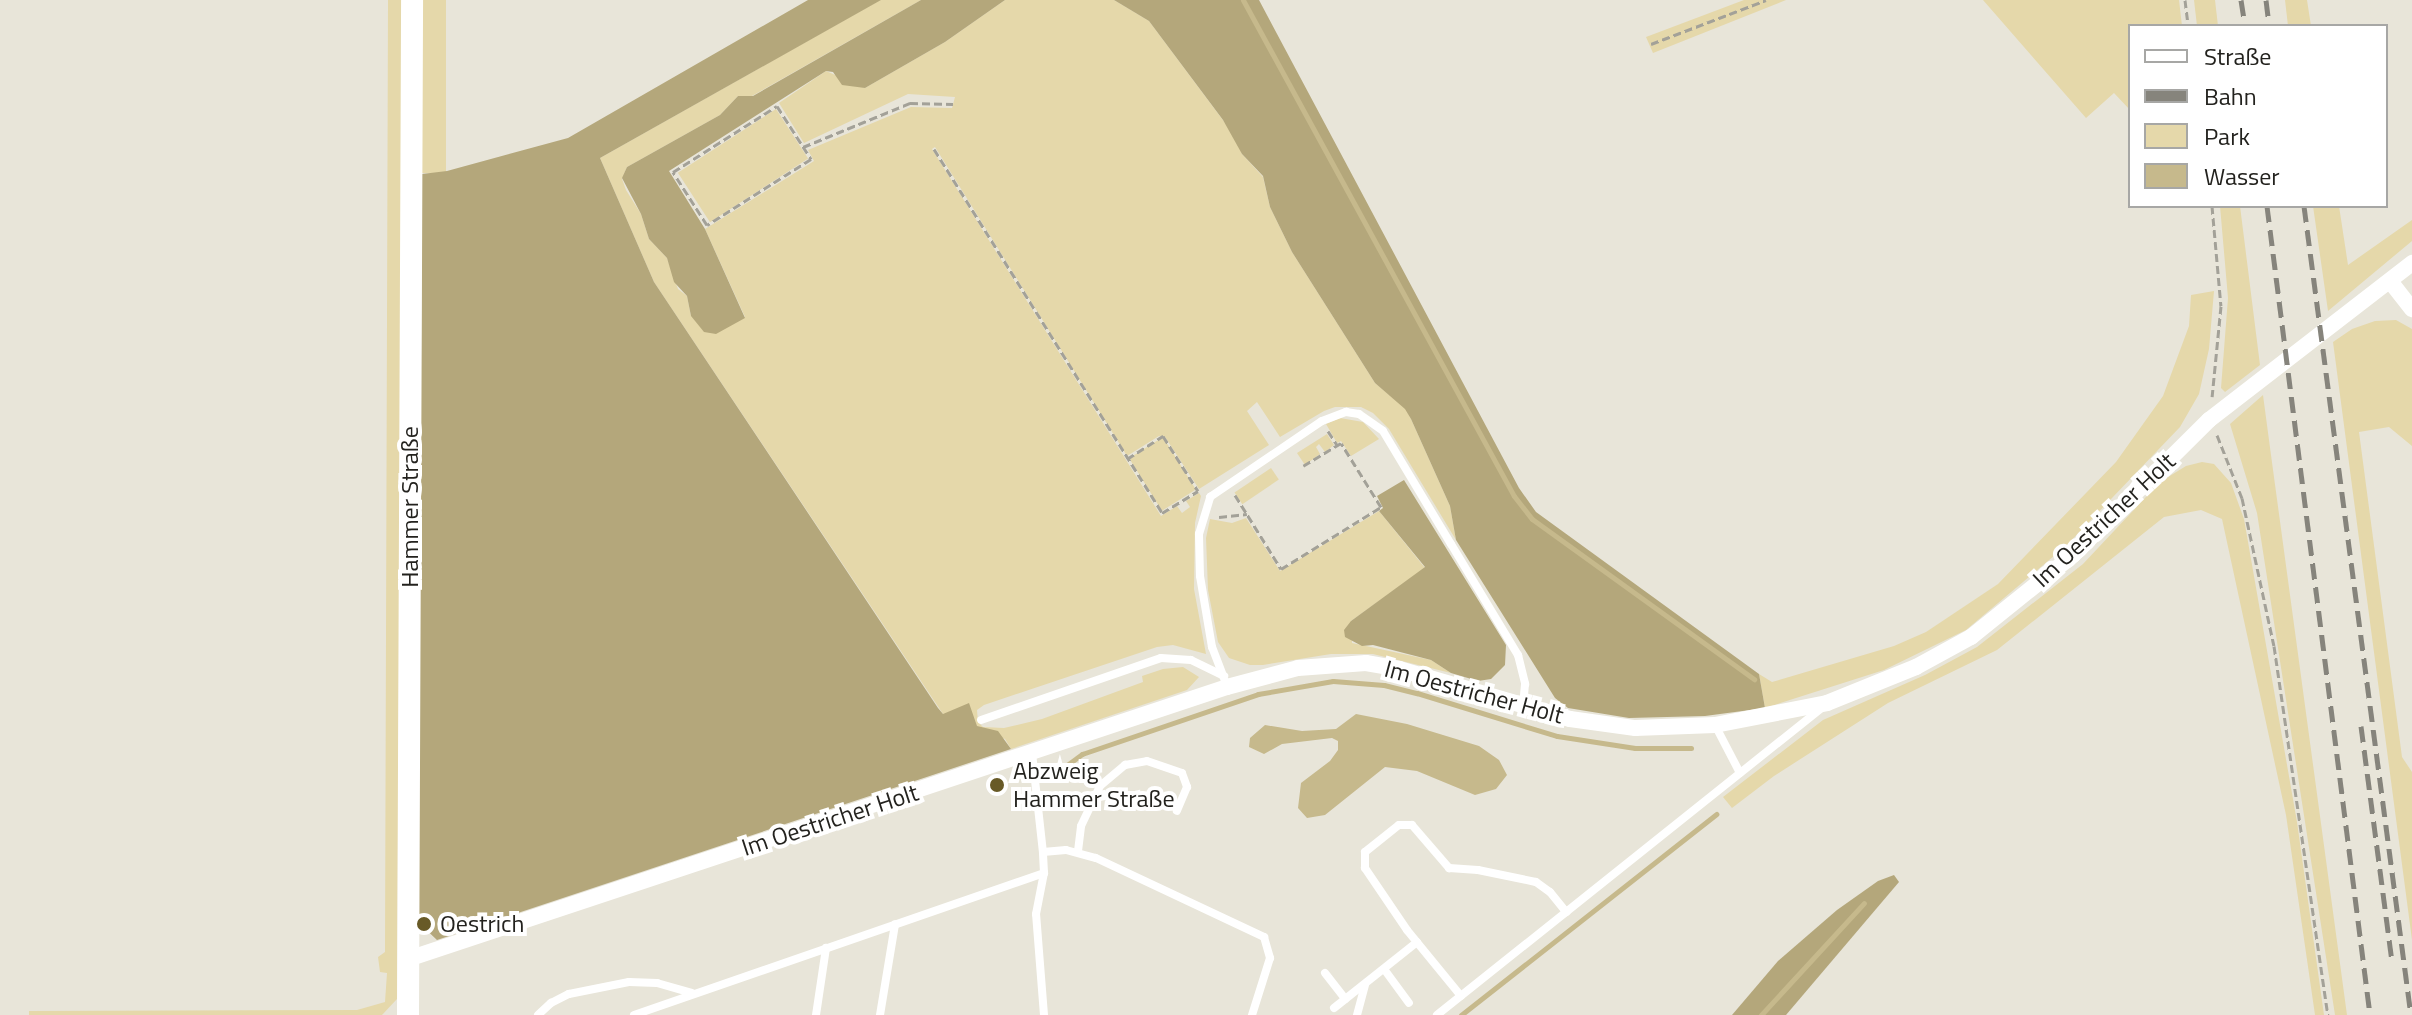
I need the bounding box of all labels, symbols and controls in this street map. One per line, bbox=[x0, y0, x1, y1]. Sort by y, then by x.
legend bbox=[2128, 24, 2388, 208]
text: Straße bbox=[2204, 38, 2271, 74]
text: Bahn bbox=[2204, 78, 2257, 114]
text: Park bbox=[2204, 118, 2250, 154]
text: Wasser bbox=[2204, 158, 2280, 194]
street label: Hammer Straße bbox=[396, 426, 424, 588]
street label: Im Oestricher Holt bbox=[2027, 447, 2181, 593]
street label: Im Oestricher Holt bbox=[1381, 654, 1567, 730]
place label: Abzweig Hammer Straße bbox=[1013, 757, 1174, 813]
marker: Abzweig Hammer Straße bbox=[988, 776, 1006, 794]
street label: Im Oestricher Holt bbox=[738, 778, 922, 862]
place label: Oestrich bbox=[440, 910, 524, 938]
marker: Oestrich bbox=[415, 915, 433, 933]

